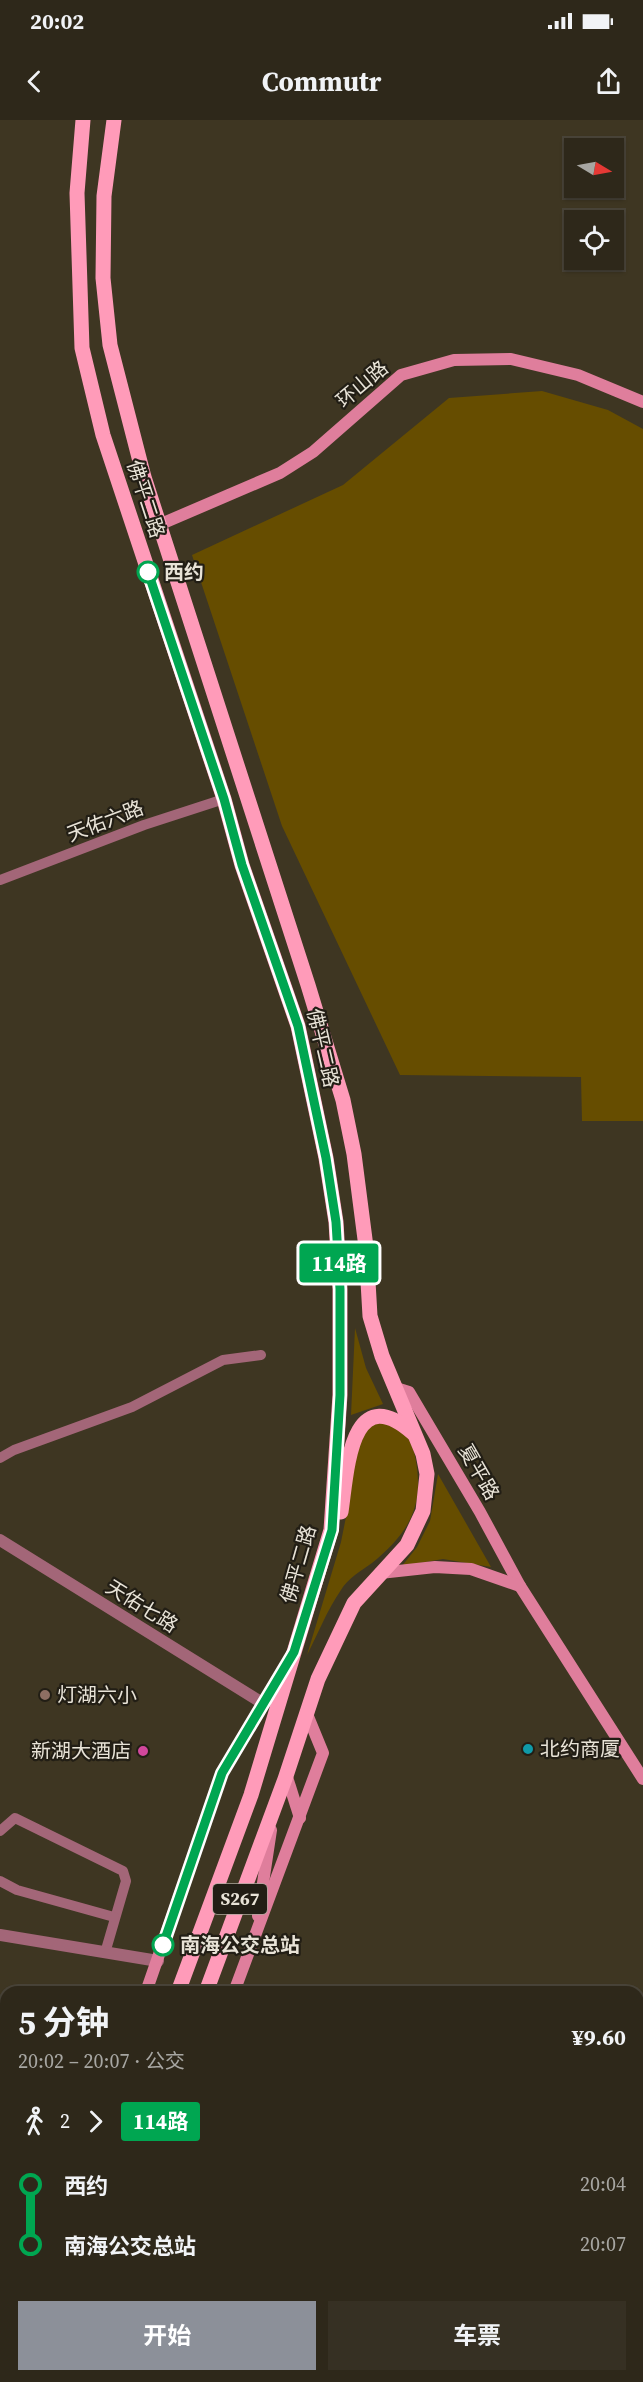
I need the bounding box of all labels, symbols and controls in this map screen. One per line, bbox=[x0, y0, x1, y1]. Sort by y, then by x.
text: 20:02 bbox=[30, 6, 84, 36]
text: Commutr bbox=[262, 63, 381, 100]
icon: back bbox=[18, 65, 51, 98]
icon: share bbox=[592, 65, 625, 98]
north arrow bbox=[564, 138, 624, 198]
map controls bbox=[564, 138, 624, 270]
button: locate bbox=[564, 210, 624, 270]
street label: 环山路 bbox=[330, 354, 394, 414]
street label: 佛平二路 bbox=[120, 457, 172, 541]
place label: 西约 bbox=[164, 558, 204, 586]
marker: 西约 bbox=[137, 561, 159, 583]
street label: 天佑六路 bbox=[63, 794, 147, 848]
street label: 佛平二路 bbox=[300, 1006, 346, 1090]
line badge: 114路 bbox=[297, 1244, 381, 1282]
text: 114路 bbox=[311, 1249, 367, 1278]
street label: 夏平路 bbox=[452, 1439, 506, 1505]
street label: 佛平二路 bbox=[274, 1522, 322, 1606]
street label: 天佑七路 bbox=[101, 1573, 183, 1639]
place label: 灯湖六小 bbox=[57, 1681, 137, 1709]
marker: 灯湖六小 bbox=[38, 1688, 52, 1702]
place label: 北约商厦 bbox=[540, 1735, 620, 1763]
place label: 新湖大酒店 bbox=[31, 1737, 131, 1765]
marker: 北约商厦 bbox=[521, 1742, 535, 1756]
marker: 新湖大酒店 bbox=[136, 1744, 150, 1758]
road number: S267 bbox=[213, 1884, 267, 1914]
place label: 南海公交总站 bbox=[180, 1931, 300, 1959]
marker: 南海公交总站 bbox=[152, 1934, 174, 1956]
text: 5 分钟 bbox=[18, 2000, 109, 2045]
text: ¥9.60 bbox=[572, 2022, 626, 2052]
text: 20:02 – 20:07 · 公交 bbox=[18, 2047, 185, 2075]
icon: walk bbox=[18, 2105, 51, 2138]
icon: forward bbox=[79, 2105, 112, 2138]
text: 2 bbox=[60, 2107, 70, 2135]
text: 114路 bbox=[133, 2107, 188, 2136]
text: 20:04 bbox=[580, 2170, 626, 2198]
text: 西约 bbox=[64, 2171, 108, 2201]
text: 20:07 bbox=[580, 2230, 626, 2258]
text: 南海公交总站 bbox=[64, 2231, 196, 2261]
button: 开始 bbox=[18, 2301, 316, 2370]
button: 车票 bbox=[328, 2301, 626, 2370]

